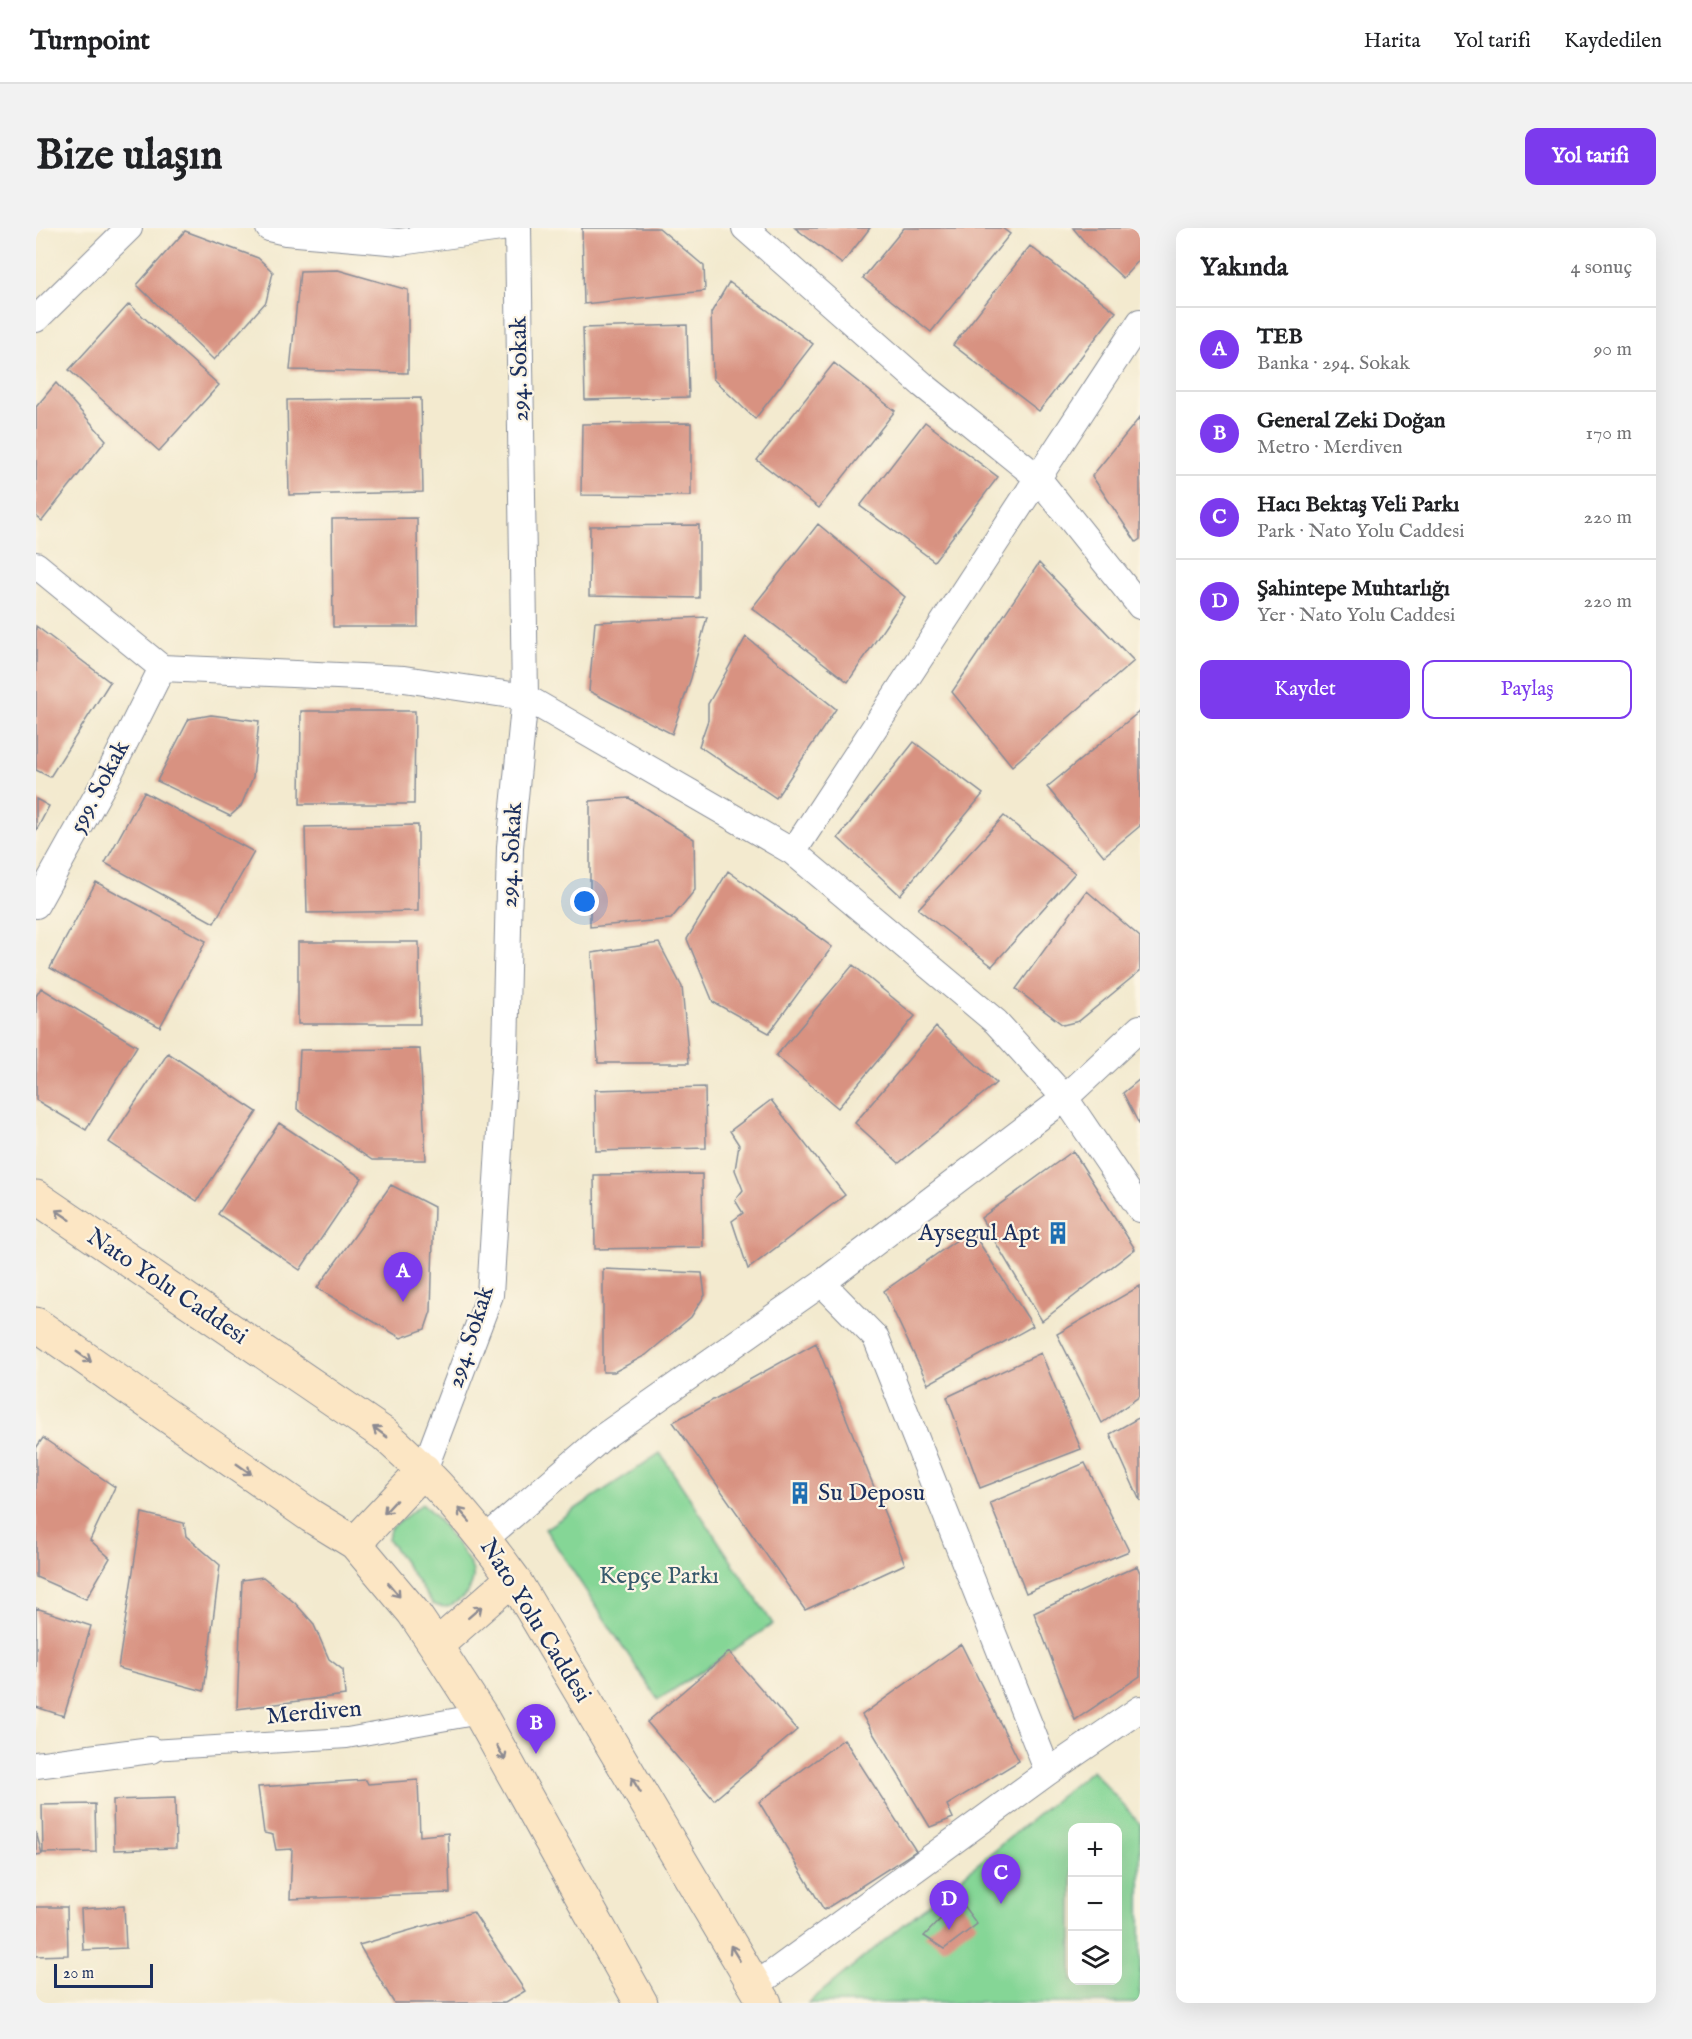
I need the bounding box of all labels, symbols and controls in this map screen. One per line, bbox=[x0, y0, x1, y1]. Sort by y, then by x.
text: Turnpoint bbox=[30, 24, 150, 59]
text: Harita bbox=[1364, 28, 1421, 55]
text: Yol tarifi bbox=[1454, 28, 1531, 55]
text: Kaydedilen bbox=[1564, 28, 1662, 55]
button: Yol tarifi bbox=[1525, 128, 1656, 185]
text: Bize ulaşın bbox=[36, 130, 223, 183]
text: Yakında bbox=[1200, 251, 1288, 284]
text: 4 sonuç bbox=[1571, 255, 1632, 280]
street label: 294. Sokak bbox=[504, 316, 536, 422]
text: TEB bbox=[1257, 323, 1303, 351]
text: A bbox=[1213, 337, 1226, 362]
text: 90 m bbox=[1594, 337, 1632, 362]
text: Banka · 294. Sokak bbox=[1257, 351, 1410, 376]
text: General Zeki Doğan bbox=[1257, 407, 1446, 435]
text: B bbox=[1213, 421, 1226, 446]
text: 170 m bbox=[1586, 421, 1632, 446]
text: Metro · Merdiven bbox=[1257, 435, 1403, 460]
text: Hacı Bektaş Veli Parkı bbox=[1257, 491, 1459, 519]
text: C bbox=[1212, 505, 1227, 530]
text: 220 m bbox=[1584, 505, 1632, 530]
text: Park · Nato Yolu Caddesi bbox=[1257, 519, 1465, 544]
text: Şahintepe Muhtarlığı bbox=[1257, 575, 1450, 603]
text: D bbox=[1211, 589, 1228, 614]
text: 220 m bbox=[1584, 589, 1632, 614]
text: Yer · Nato Yolu Caddesi bbox=[1257, 603, 1455, 628]
button: Kaydet bbox=[1200, 660, 1410, 719]
button: Paylaş bbox=[1422, 660, 1632, 719]
street label: 599. Sokak bbox=[63, 735, 138, 839]
street label: 294. Sokak bbox=[494, 801, 530, 908]
your location bbox=[570, 887, 599, 916]
one-way arrow bbox=[54, 1209, 71, 1222]
place label: Aysegul Apt bbox=[917, 1218, 1040, 1249]
building icon: Aysegul Apt bbox=[1045, 1220, 1071, 1246]
street label: Nato Yolu Caddesi bbox=[81, 1222, 253, 1352]
pin: A bbox=[384, 1252, 422, 1302]
street label: 294. Sokak bbox=[440, 1282, 502, 1392]
one-way arrow bbox=[75, 1351, 92, 1363]
one-way arrow bbox=[372, 1426, 388, 1438]
one-way arrow bbox=[235, 1463, 251, 1475]
place label: Su Deposu bbox=[818, 1478, 925, 1509]
building icon: Su Deposu bbox=[787, 1480, 813, 1506]
one-way arrow bbox=[383, 1499, 397, 1514]
one-way arrow bbox=[457, 1507, 471, 1522]
street label: Nato Yolu Caddesi bbox=[472, 1533, 598, 1709]
park label: Kepçe Parkı bbox=[599, 1561, 719, 1592]
one-way arrow bbox=[387, 1582, 401, 1597]
one-way arrow bbox=[467, 1605, 482, 1619]
street label: Merdiven bbox=[265, 1693, 363, 1733]
pin: B bbox=[516, 1704, 556, 1754]
one-way arrow bbox=[496, 1744, 508, 1761]
one-way arrow bbox=[629, 1777, 641, 1794]
map controls bbox=[1068, 1823, 1122, 1985]
button: + bbox=[1068, 1823, 1122, 1877]
pin: C bbox=[982, 1854, 1020, 1904]
button: − bbox=[1068, 1877, 1122, 1931]
pin: D bbox=[930, 1880, 968, 1930]
button: layers bbox=[1068, 1931, 1122, 1985]
one-way arrow bbox=[729, 1945, 741, 1962]
scale bar bbox=[54, 1961, 153, 1988]
text: 20 m bbox=[63, 1964, 94, 1984]

